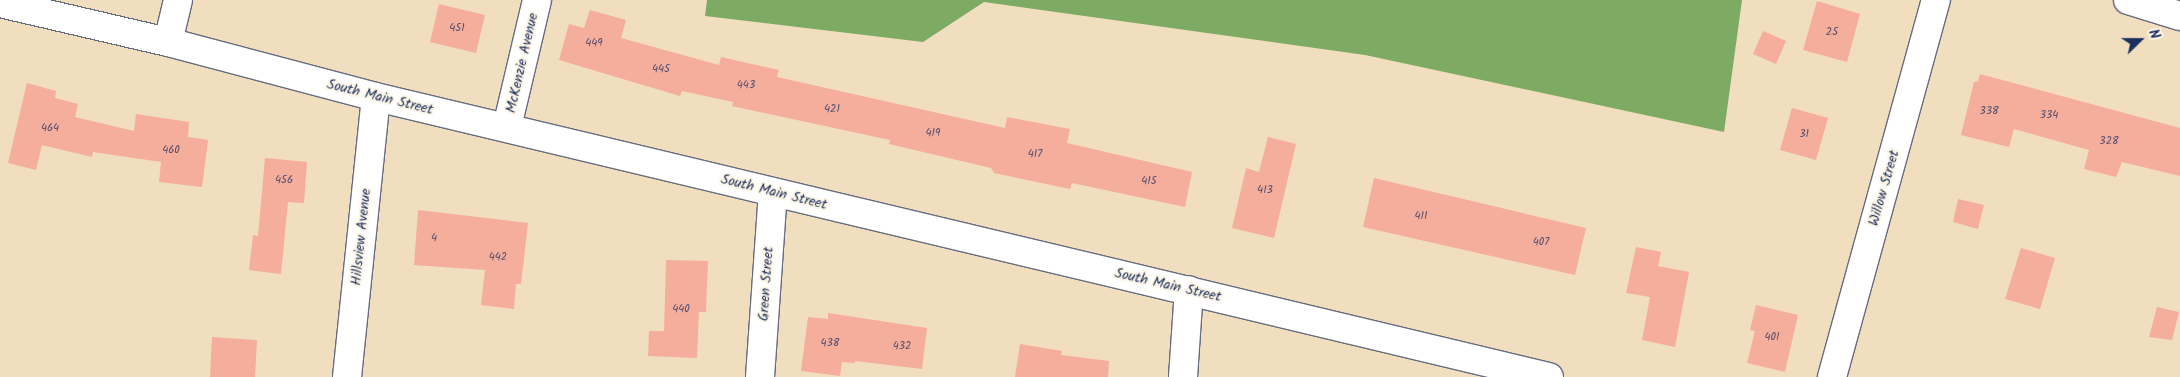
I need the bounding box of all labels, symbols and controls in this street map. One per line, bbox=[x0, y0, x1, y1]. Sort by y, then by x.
street label: McKenzie Avenue bbox=[502, 11, 542, 115]
north arrow bbox=[2115, 15, 2165, 65]
house number: 451 bbox=[449, 21, 465, 35]
house number: 25 bbox=[1826, 25, 1838, 39]
text: N bbox=[2142, 26, 2166, 43]
house number: 449 bbox=[585, 36, 603, 50]
house number: 445 bbox=[652, 62, 670, 76]
street label: South Main Street bbox=[325, 76, 435, 118]
house number: 443 bbox=[737, 78, 755, 92]
house number: 421 bbox=[824, 102, 840, 116]
house number: 338 bbox=[1979, 104, 1999, 118]
house number: 334 bbox=[2040, 108, 2058, 122]
house number: 464 bbox=[41, 121, 59, 135]
house number: 419 bbox=[926, 126, 940, 140]
house number: 31 bbox=[1799, 127, 1809, 141]
house number: 328 bbox=[2099, 134, 2119, 148]
house number: 460 bbox=[162, 143, 180, 157]
house number: 417 bbox=[1028, 147, 1042, 161]
street label: Willow Street bbox=[1865, 148, 1903, 228]
street label: South Main Street bbox=[719, 171, 829, 213]
house number: 456 bbox=[275, 173, 293, 187]
house number: 415 bbox=[1141, 174, 1157, 188]
house number: 413 bbox=[1257, 183, 1273, 197]
street label: Hillsview Avenue bbox=[348, 188, 374, 286]
house number: 411 bbox=[1415, 209, 1427, 223]
house number: 4 bbox=[431, 231, 437, 245]
house number: 407 bbox=[1533, 235, 1549, 249]
street label: Green Street bbox=[755, 246, 777, 322]
house number: 442 bbox=[489, 250, 507, 264]
street label: South Main Street bbox=[1113, 265, 1223, 305]
house number: 440 bbox=[672, 302, 690, 316]
house number: 401 bbox=[1764, 330, 1780, 344]
house number: 438 bbox=[821, 336, 839, 350]
house number: 432 bbox=[893, 339, 911, 353]

